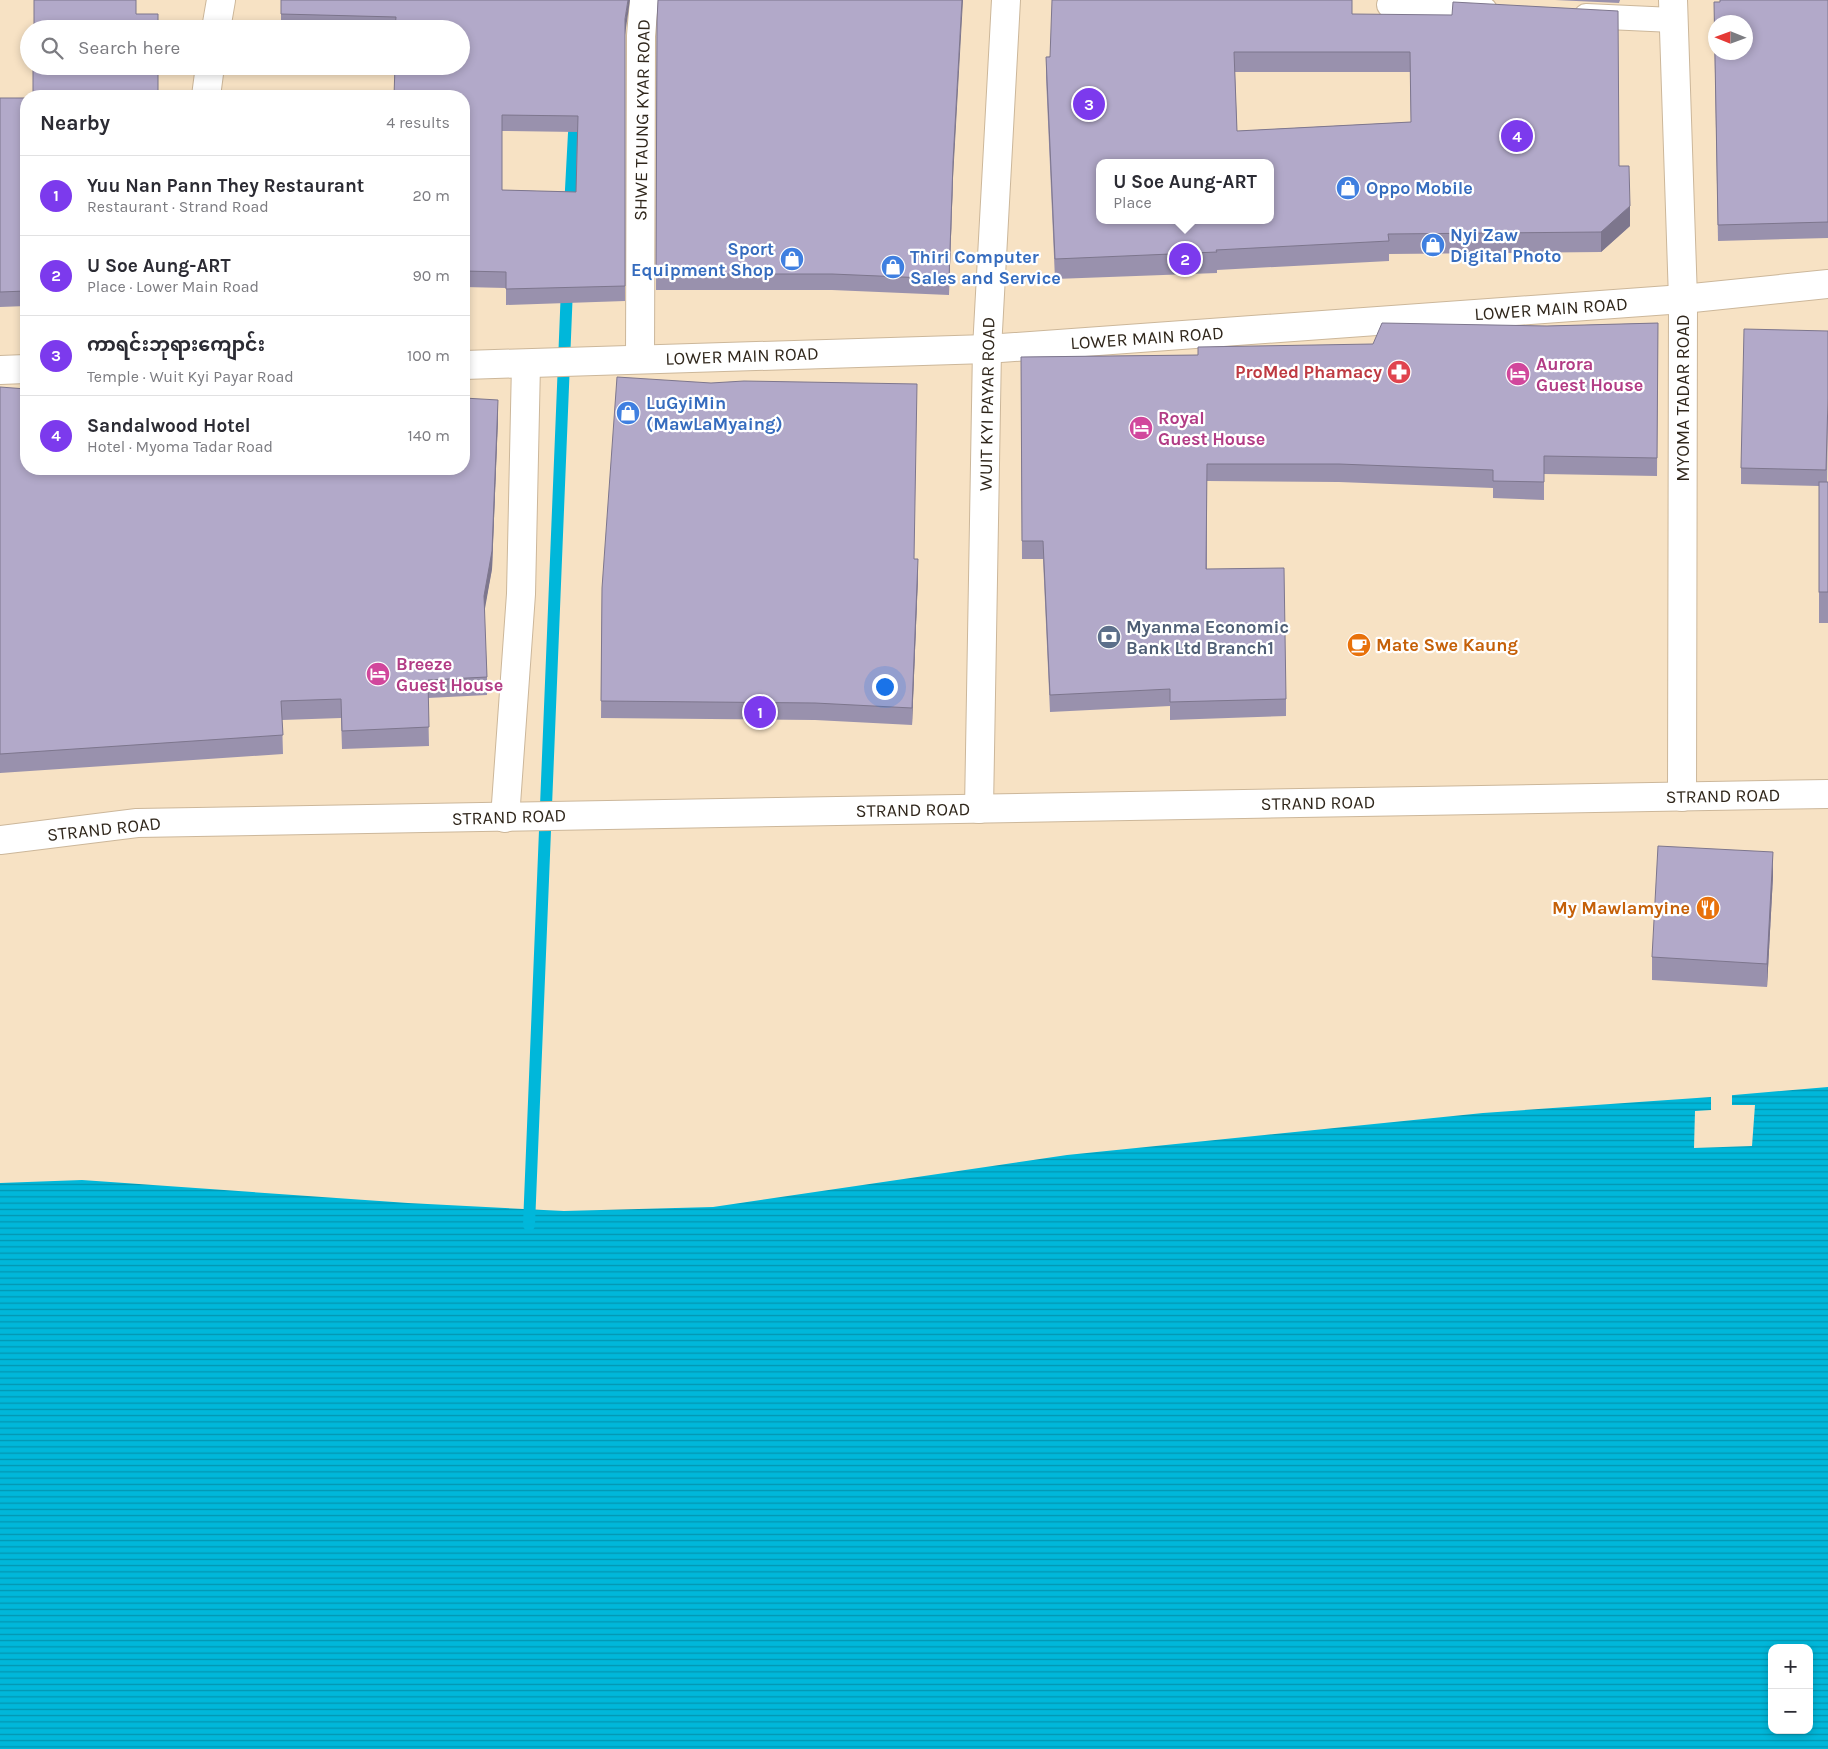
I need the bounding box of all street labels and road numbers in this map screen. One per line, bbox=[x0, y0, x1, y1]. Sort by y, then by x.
street label: SHWE TAUNG KYAR ROAD bbox=[629, 19, 655, 221]
street label: LOWER MAIN ROAD bbox=[1474, 293, 1628, 325]
street label: MYOMA TADAR ROAD bbox=[1672, 314, 1694, 482]
street label: WUIT KYI PAYAR ROAD bbox=[974, 317, 1000, 491]
street label: LOWER MAIN ROAD bbox=[1070, 322, 1224, 354]
street label: LOWER MAIN ROAD bbox=[665, 342, 819, 370]
street label: STRAND ROAD bbox=[1666, 784, 1780, 808]
street label: STRAND ROAD bbox=[1261, 791, 1375, 815]
street label: STRAND ROAD bbox=[856, 798, 970, 822]
street label: STRAND ROAD bbox=[451, 804, 567, 830]
street label: STRAND ROAD bbox=[46, 812, 162, 846]

